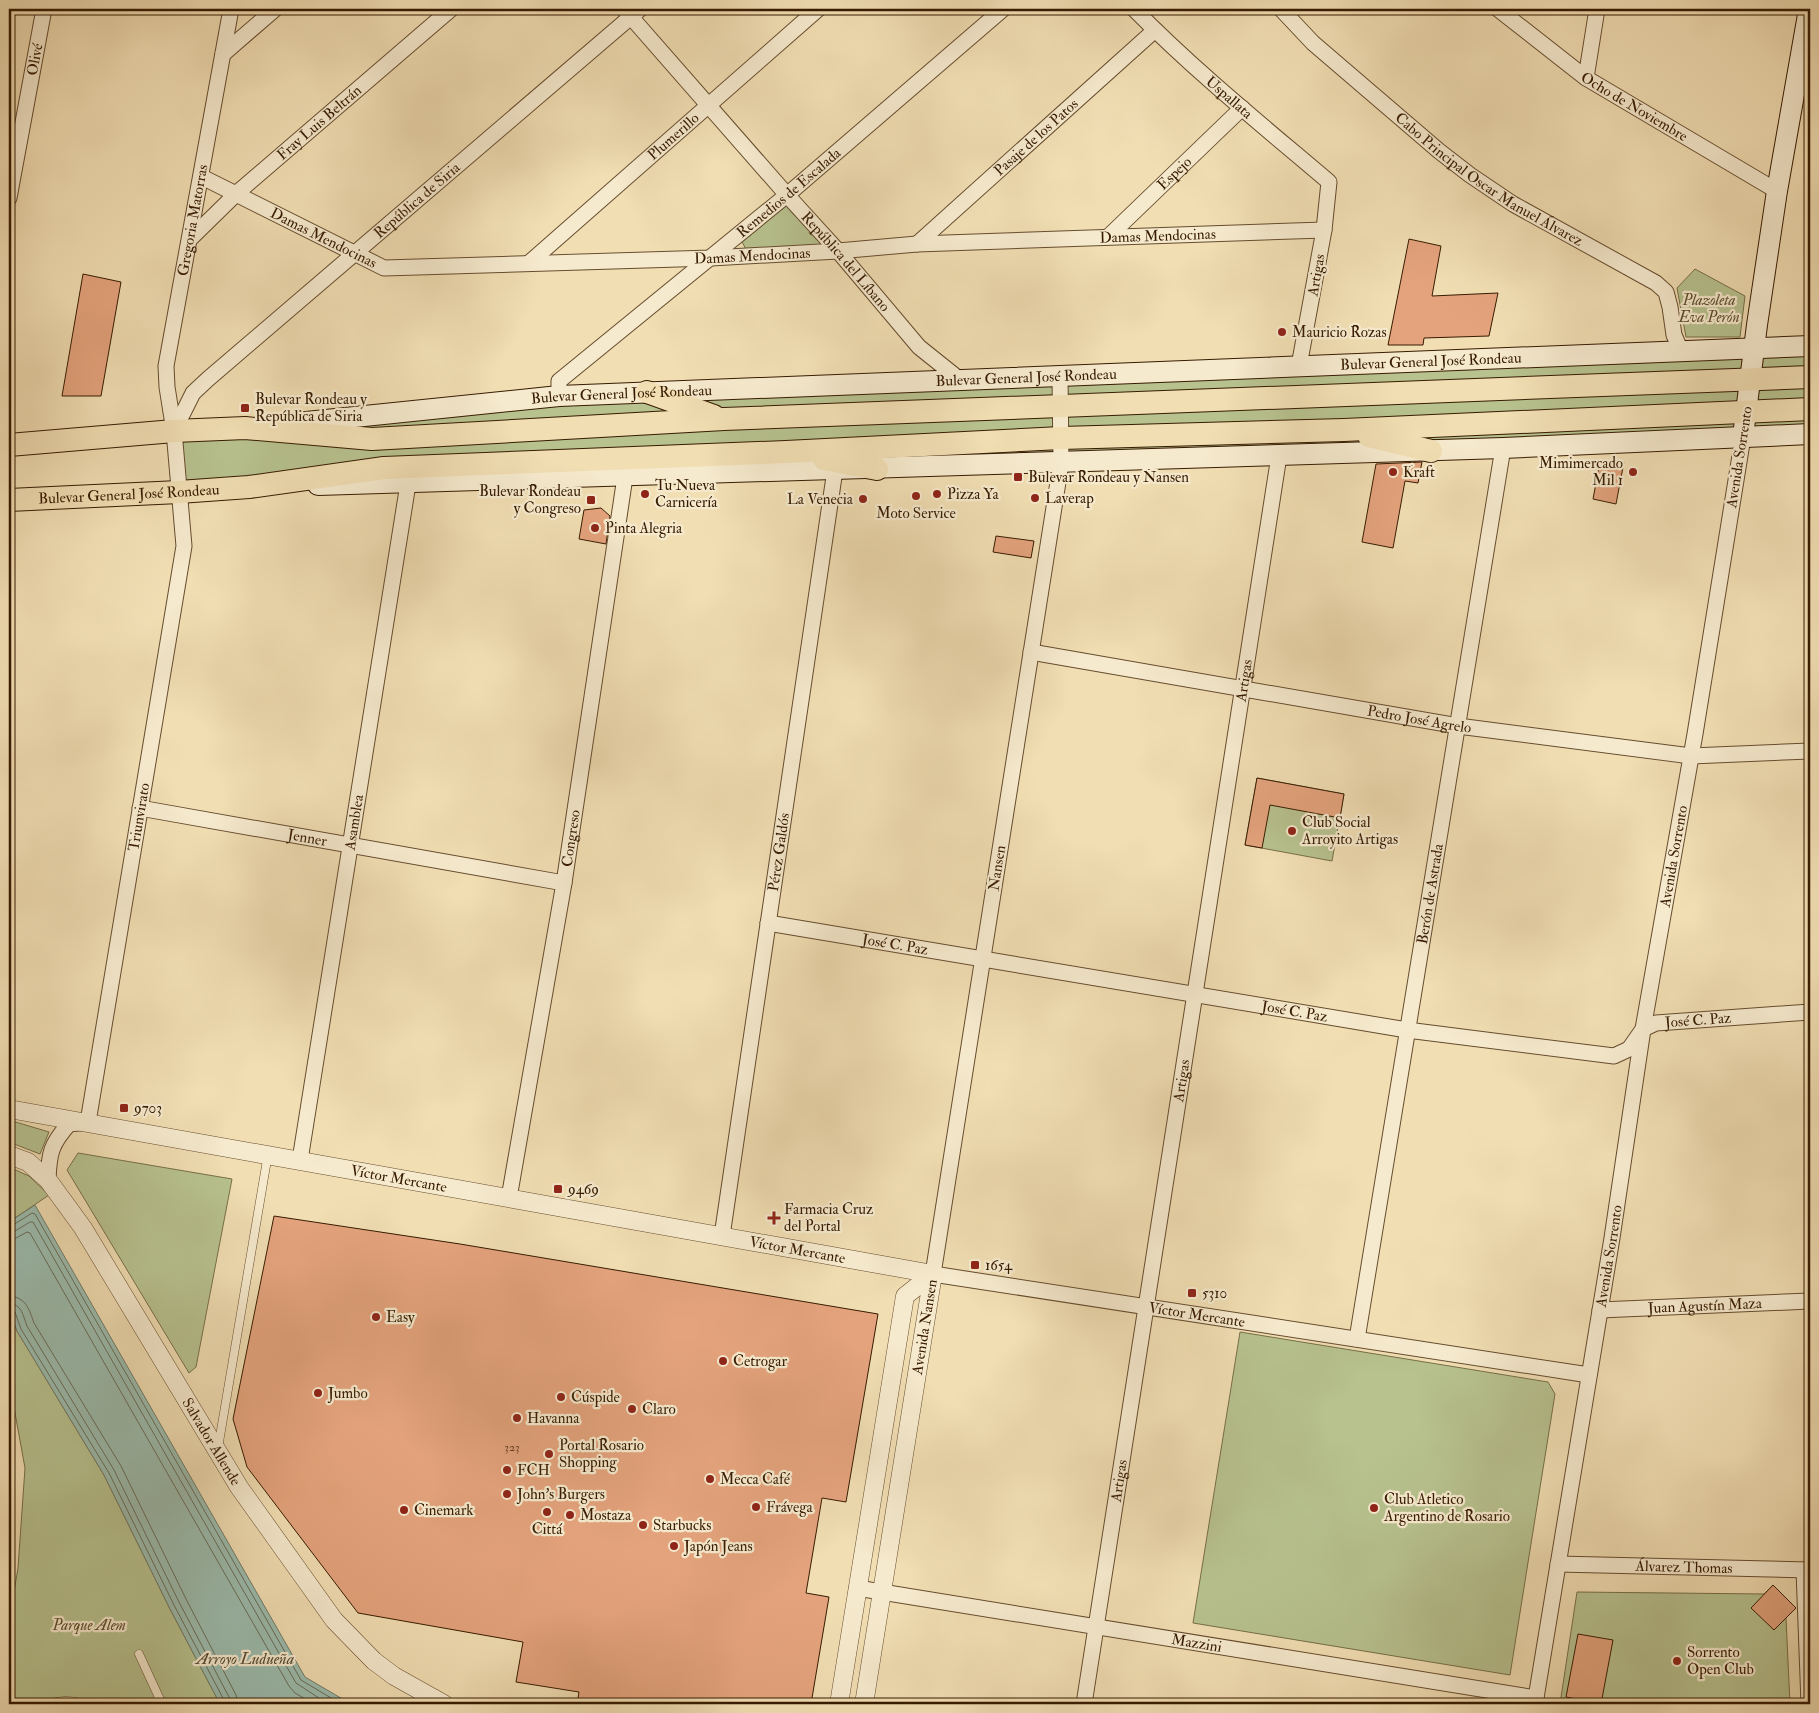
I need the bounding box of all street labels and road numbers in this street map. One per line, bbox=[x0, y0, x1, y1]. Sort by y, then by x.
street label: Olivé bbox=[23, 41, 48, 77]
street label: Ocho de Noviembre bbox=[1577, 68, 1691, 146]
street label: Uspallata bbox=[1202, 72, 1257, 124]
street label: Fray Luis Beltrán bbox=[273, 81, 366, 164]
street label: Pasaje de los Patos bbox=[990, 95, 1082, 180]
street label: Cabo Principal Oscar Manuel Álvarez bbox=[1391, 108, 1586, 251]
street label: Plumerillo bbox=[644, 109, 703, 164]
street label: Remedios de Escalada bbox=[733, 143, 846, 242]
street label: Espejo bbox=[1153, 153, 1196, 194]
street label: República de Siria bbox=[370, 158, 465, 243]
street label: Gregoria Matorras bbox=[174, 163, 213, 278]
street label: Damas Mendocinas bbox=[267, 204, 380, 273]
street label: República del Líbano bbox=[797, 208, 894, 316]
street label: Damas Mendocinas bbox=[1099, 225, 1216, 248]
street label: Damas Mendocinas bbox=[694, 244, 811, 269]
street label: Artigas bbox=[1303, 252, 1330, 299]
street label: Bulevar General José Rondeau bbox=[1340, 349, 1522, 375]
street label: Bulevar General José Rondeau bbox=[935, 365, 1117, 391]
street label: Bulevar General José Rondeau bbox=[530, 381, 713, 409]
street label: Avenida Sorrento bbox=[1722, 405, 1757, 510]
street label: Bulevar General José Rondeau bbox=[38, 480, 220, 509]
street label: Artigas bbox=[1232, 658, 1257, 704]
street label: Pedro José Agrelo bbox=[1366, 701, 1472, 738]
street label: Triunvirato bbox=[124, 782, 154, 852]
street label: Asamblea bbox=[340, 792, 368, 852]
street label: Avenida Sorrento bbox=[1655, 804, 1692, 910]
street label: Congreso bbox=[558, 808, 585, 868]
street label: Pérez Galdós bbox=[764, 812, 794, 893]
street label: Jenner bbox=[285, 825, 329, 851]
street label: Berón de Astrada bbox=[1413, 842, 1448, 946]
street label: Nansen bbox=[985, 844, 1011, 892]
street label: José C. Paz bbox=[860, 930, 930, 960]
street label: José C. Paz bbox=[1259, 997, 1329, 1027]
street label: José C. Paz bbox=[1663, 1009, 1732, 1033]
street label: Artigas bbox=[1169, 1058, 1195, 1104]
street label: Víctor Mercante bbox=[349, 1161, 448, 1197]
street label: Avenida Sorrento bbox=[1592, 1204, 1627, 1309]
street label: Víctor Mercante bbox=[748, 1232, 847, 1268]
street label: Avenida Nansen bbox=[908, 1278, 942, 1377]
street label: Juan Agustín Maza bbox=[1646, 1294, 1763, 1319]
street label: Víctor Mercante bbox=[1147, 1298, 1246, 1332]
street label: Salvador Allende bbox=[178, 1395, 245, 1489]
street label: Artigas bbox=[1107, 1458, 1132, 1504]
street label: Álvarez Thomas bbox=[1634, 1555, 1733, 1578]
street label: Mazzini bbox=[1170, 1630, 1223, 1657]

